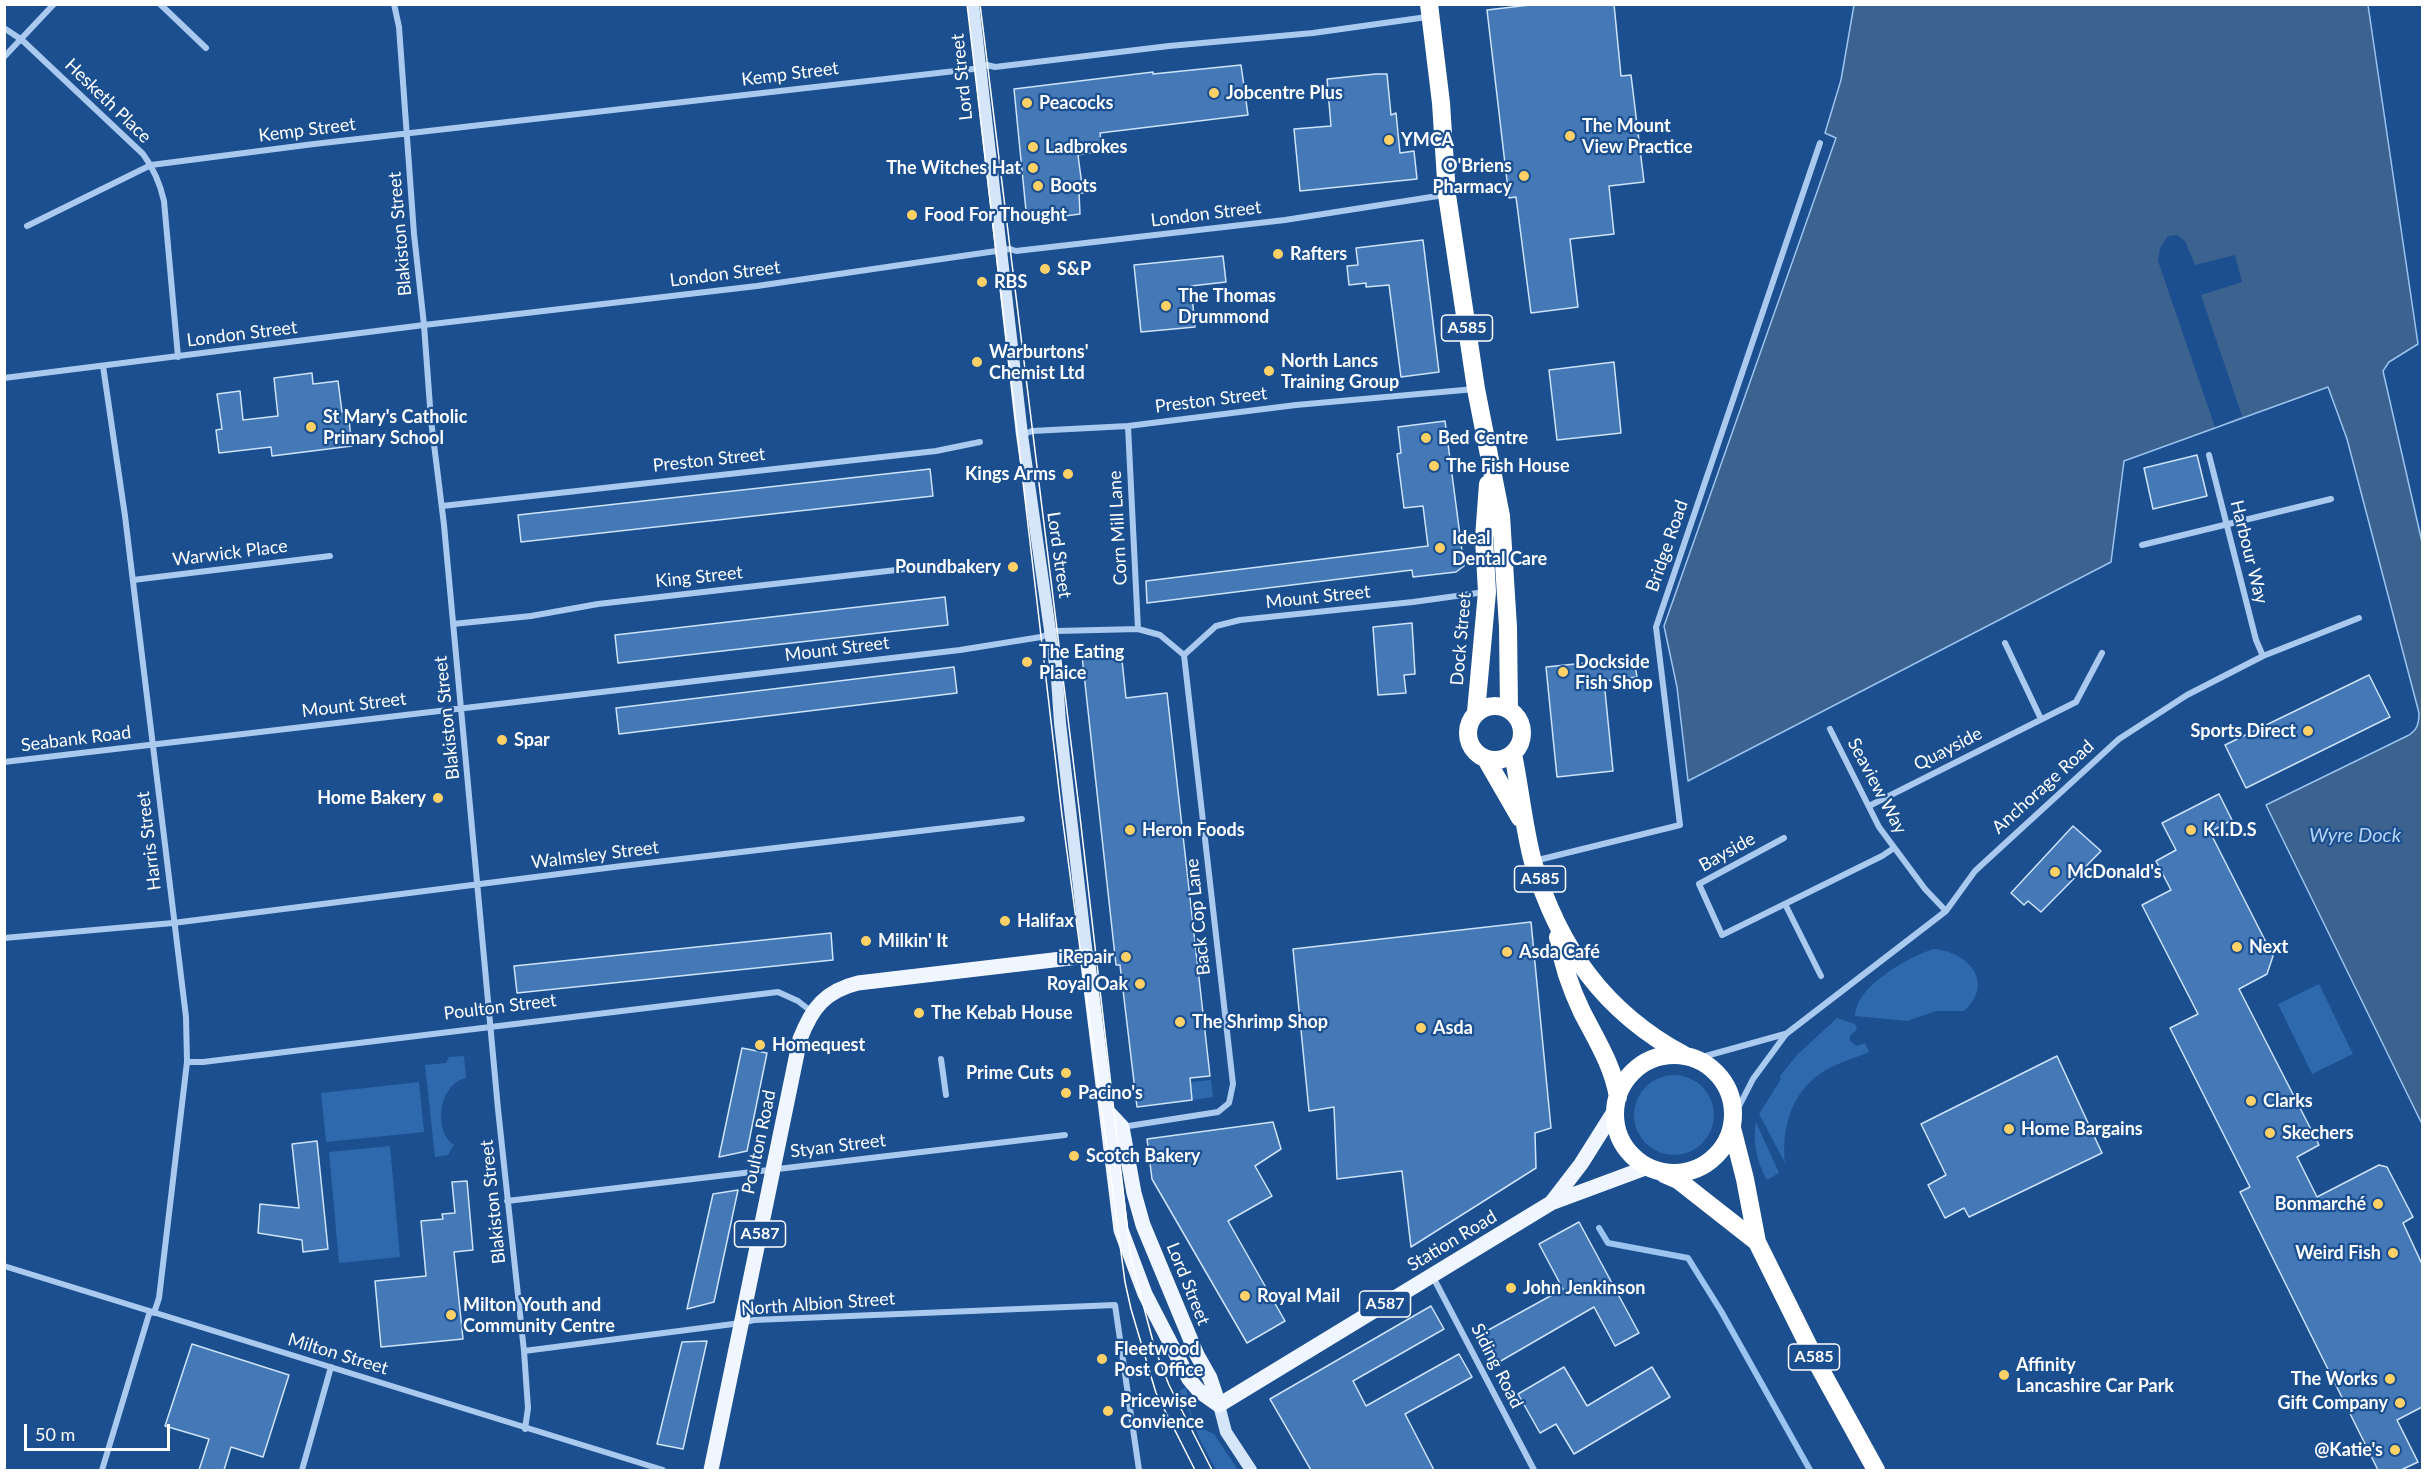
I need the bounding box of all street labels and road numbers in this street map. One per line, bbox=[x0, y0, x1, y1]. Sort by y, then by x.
street label: Lord Street bbox=[947, 33, 977, 121]
street label: Hesketh Place bbox=[60, 54, 156, 148]
street label: Kemp Street bbox=[740, 57, 840, 91]
street label: Kemp Street bbox=[257, 113, 357, 147]
street label: Blakiston Street bbox=[384, 171, 416, 297]
street label: London Street bbox=[1150, 197, 1262, 231]
street label: London Street bbox=[669, 257, 781, 291]
road number: A585 bbox=[1442, 315, 1492, 341]
street label: London Street bbox=[186, 317, 298, 351]
street label: Preston Street bbox=[1154, 382, 1268, 418]
street label: Preston Street bbox=[652, 443, 766, 477]
street label: Corn Mill Lane bbox=[1104, 470, 1132, 586]
street label: Bridge Road bbox=[1641, 497, 1693, 595]
street label: Harbour Way bbox=[2226, 498, 2272, 606]
street label: Lord Street bbox=[1042, 510, 1076, 600]
street label: Warwick Place bbox=[171, 535, 289, 571]
street label: King Street bbox=[654, 562, 744, 592]
street label: Mount Street bbox=[1265, 581, 1371, 613]
street label: Dock Street bbox=[1446, 591, 1476, 687]
street label: Mount Street bbox=[784, 632, 890, 666]
street label: Blakiston Street bbox=[430, 655, 464, 781]
street label: Mount Street bbox=[301, 688, 407, 722]
street label: Seabank Road bbox=[20, 722, 132, 756]
street label: Quayside bbox=[1910, 723, 1986, 775]
street label: Seaview Way bbox=[1843, 734, 1911, 838]
street label: Anchorage Road bbox=[1988, 736, 2098, 838]
street label: Harris Street bbox=[132, 790, 166, 892]
street label: Bayside bbox=[1695, 828, 1759, 876]
street label: Walmsley Street bbox=[530, 836, 660, 874]
street label: Back Cop Lane bbox=[1181, 858, 1215, 976]
road number: A585 bbox=[1514, 866, 1566, 892]
street label: Poulton Street bbox=[442, 989, 558, 1025]
street label: Poulton Road bbox=[737, 1088, 781, 1196]
street label: Styan Street bbox=[789, 1129, 887, 1163]
street label: Blakiston Street bbox=[476, 1139, 510, 1265]
street label: Station Road bbox=[1403, 1206, 1501, 1276]
road number: A587 bbox=[734, 1221, 786, 1247]
street label: Lord Street bbox=[1162, 1240, 1214, 1328]
street label: North Albion Street bbox=[740, 1288, 896, 1320]
road number: A587 bbox=[1360, 1291, 1410, 1317]
street label: Siding Road bbox=[1466, 1320, 1528, 1412]
street label: Milton Street bbox=[285, 1328, 391, 1380]
road number: A585 bbox=[1788, 1344, 1840, 1370]

